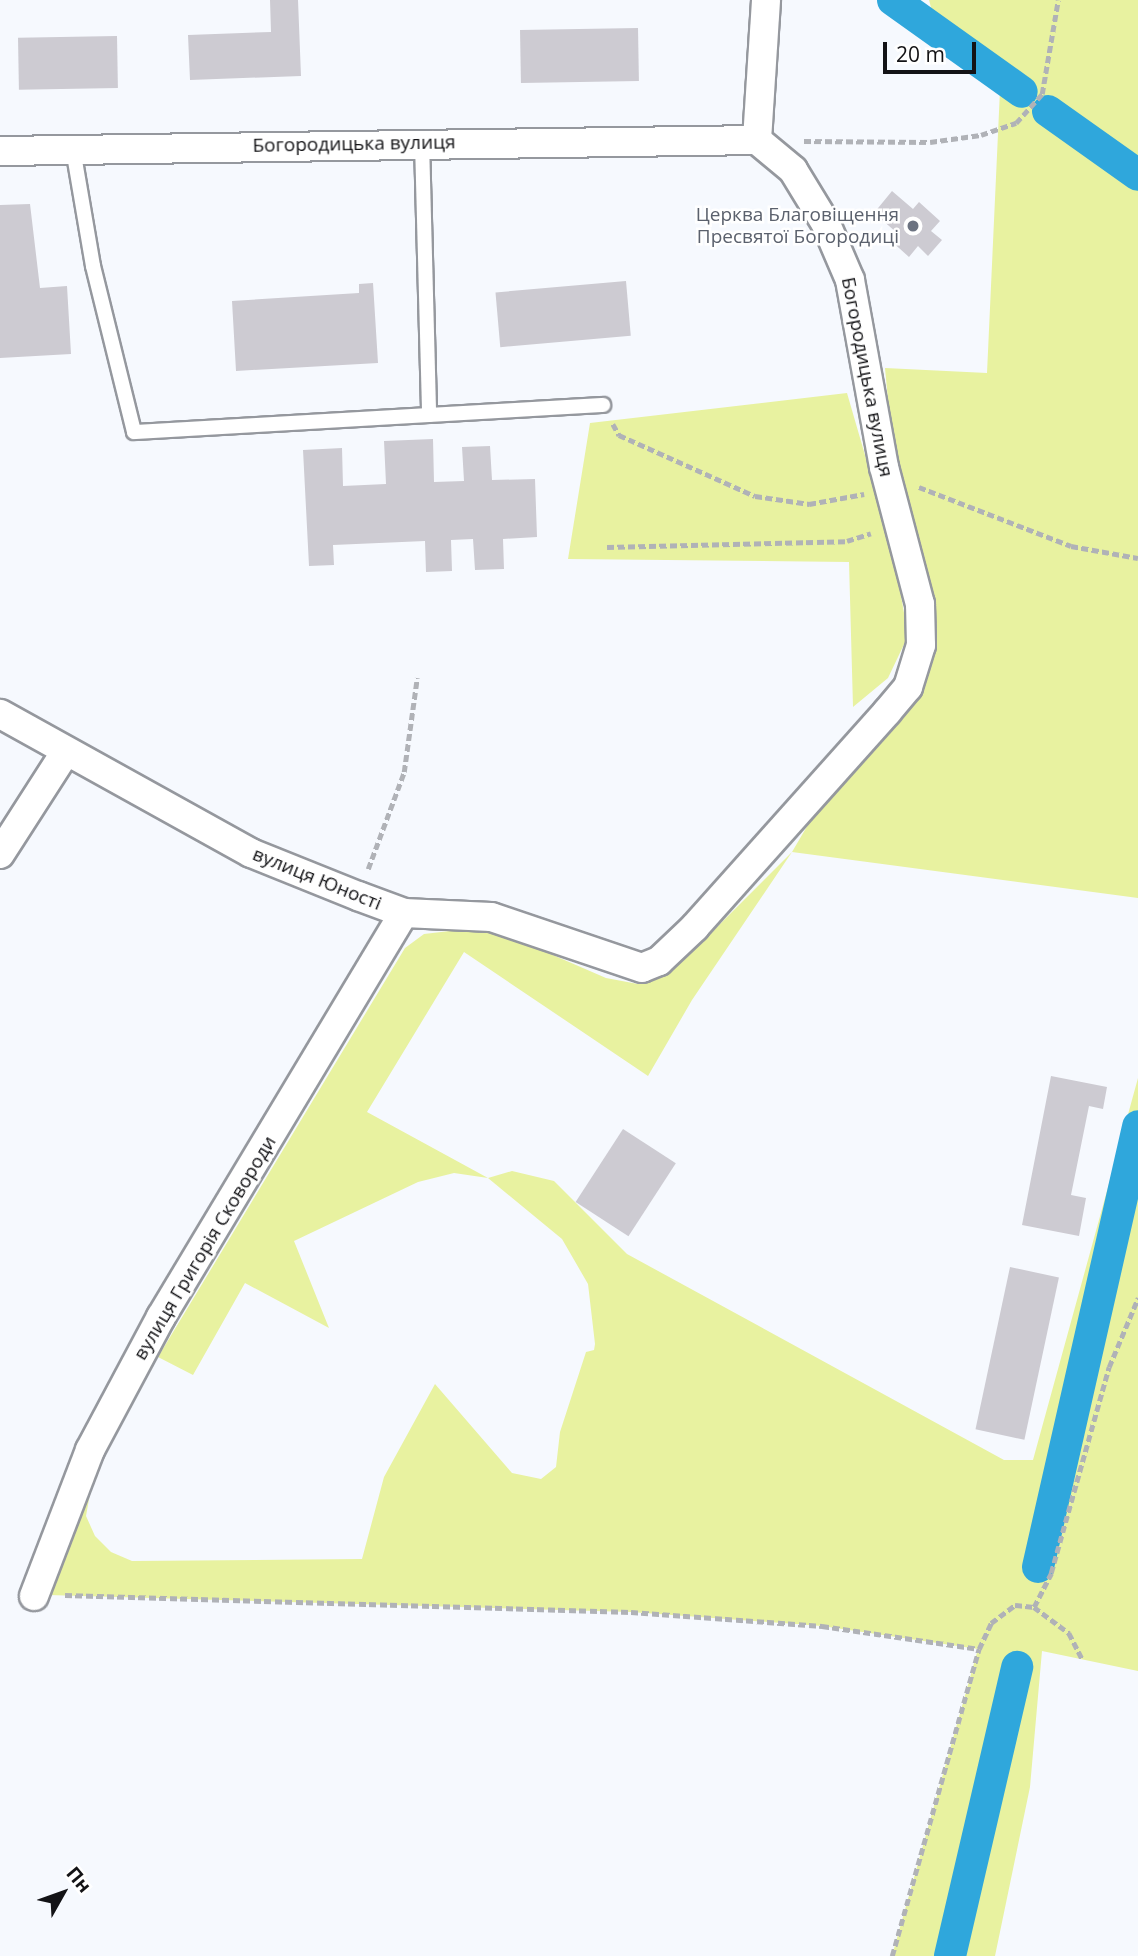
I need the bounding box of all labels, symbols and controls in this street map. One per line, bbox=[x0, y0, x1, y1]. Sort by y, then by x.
scale bar bbox=[886, 28, 979, 72]
text: 20 m bbox=[896, 40, 945, 68]
street label: Богородицька вулиця bbox=[252, 131, 456, 157]
place label: Церква Благовіщення Пресвятої Богородиці bbox=[696, 204, 899, 248]
marker: Церква Благовіщення Пресвятої Богородиці bbox=[905, 218, 921, 234]
street label: Богородицька вулиця bbox=[836, 275, 898, 479]
street label: вулиця Юності bbox=[249, 843, 385, 915]
street label: вулиця Григорія Сковороди bbox=[129, 1132, 281, 1364]
north arrow bbox=[28, 1858, 98, 1928]
text: Пн bbox=[61, 1861, 98, 1898]

